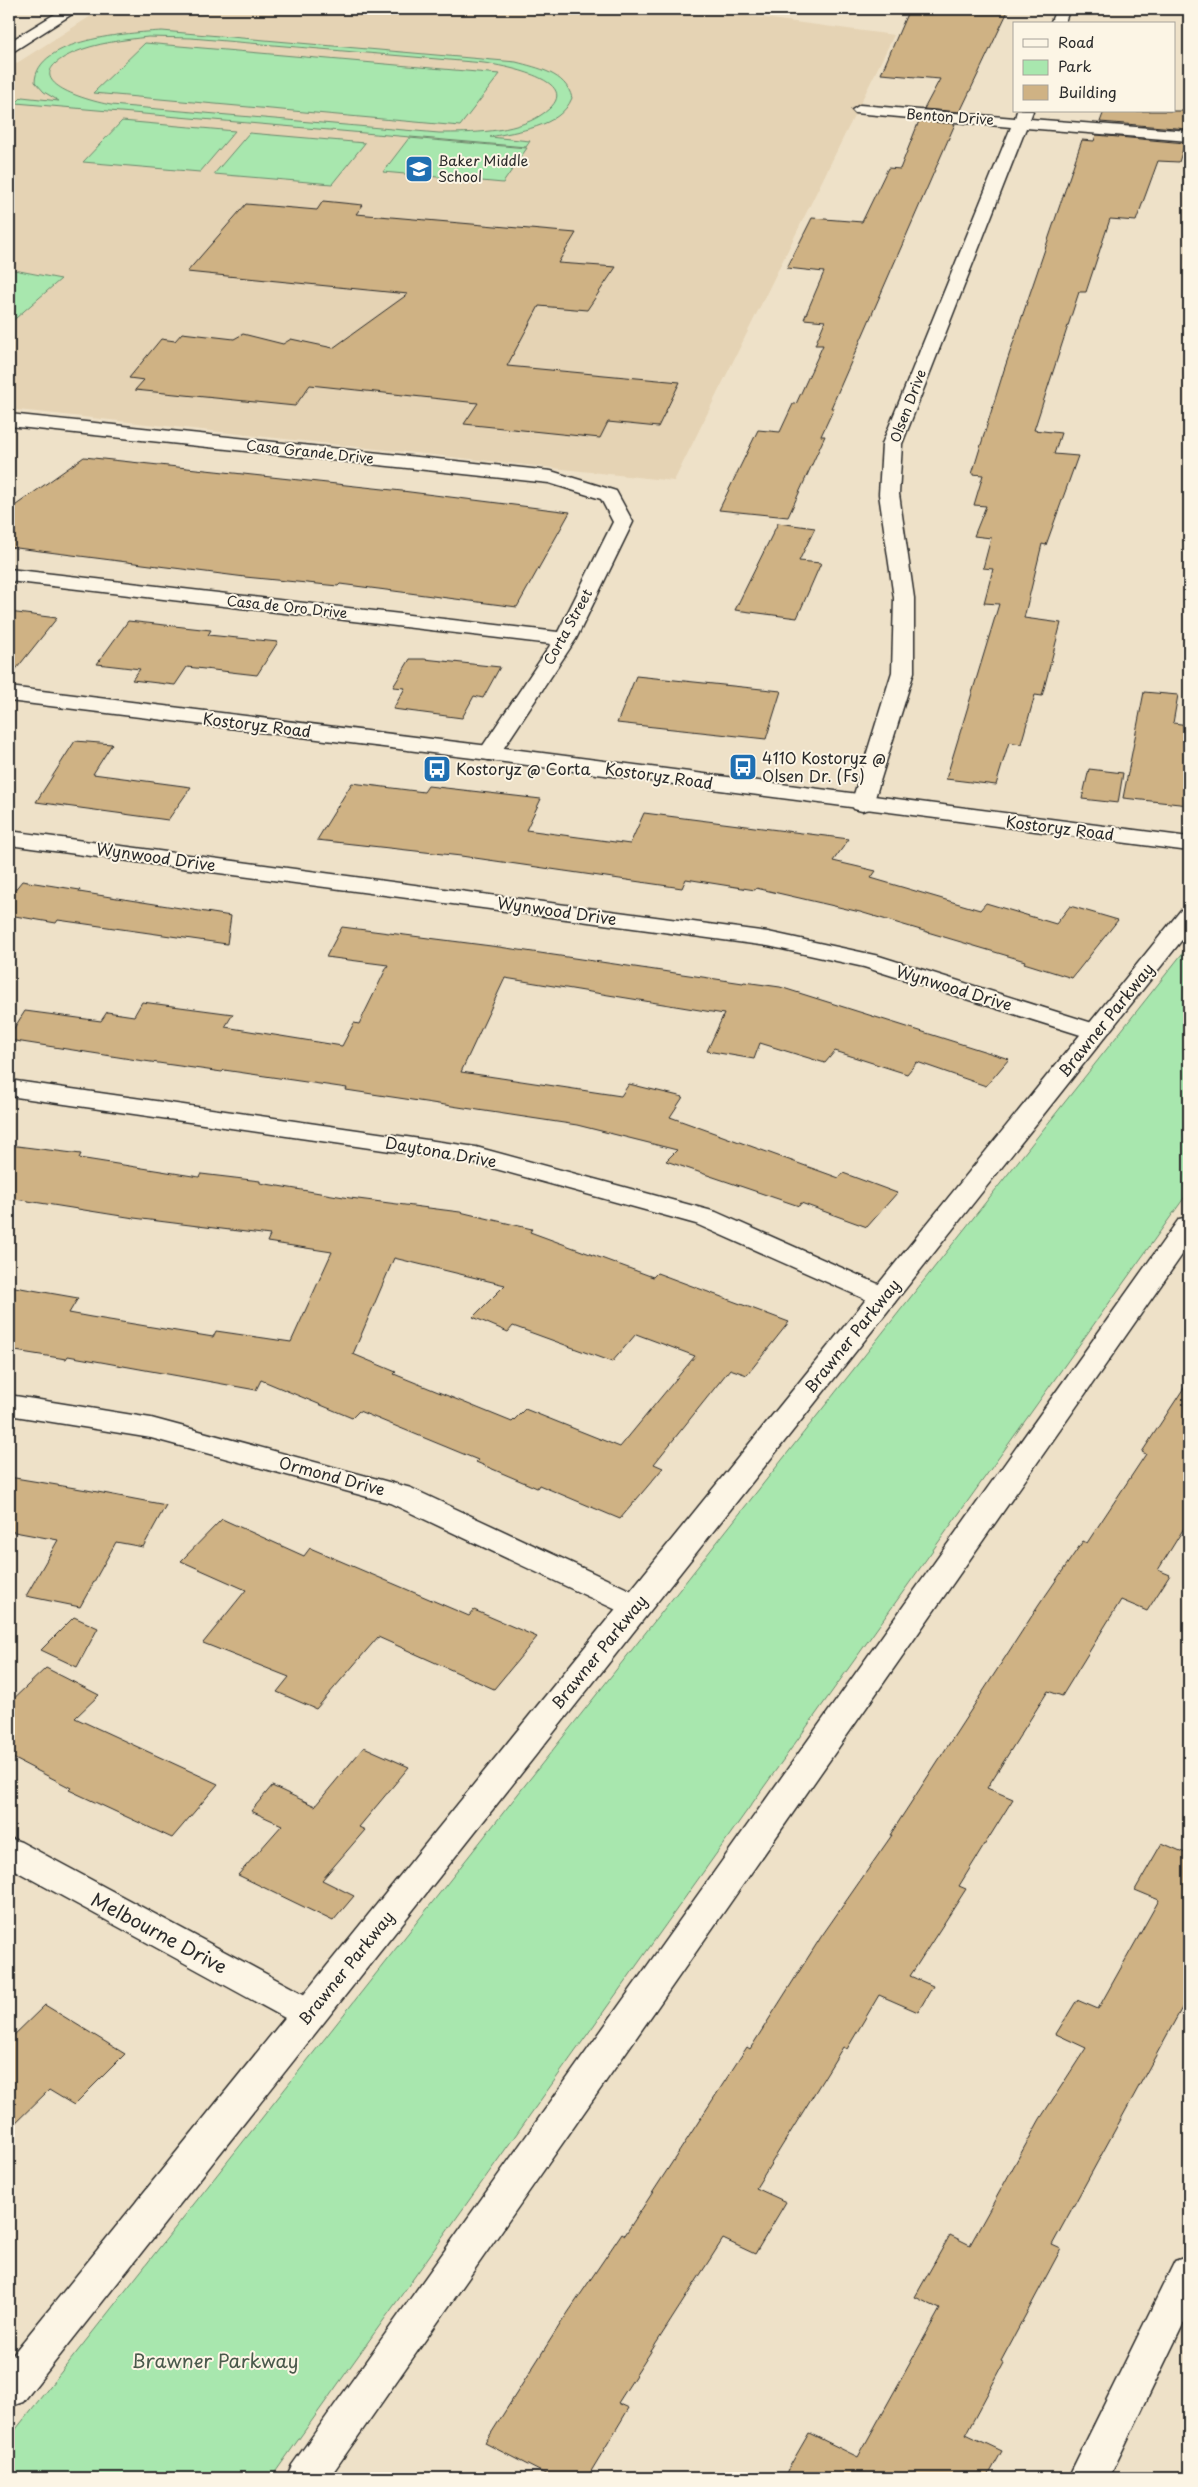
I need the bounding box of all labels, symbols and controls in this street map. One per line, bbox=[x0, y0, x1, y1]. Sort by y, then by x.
legend bbox=[1013, 22, 1176, 112]
text: Road bbox=[1058, 30, 1094, 53]
text: Park bbox=[1058, 54, 1092, 77]
text: Building bbox=[1058, 80, 1117, 103]
street label: Benton Drive bbox=[906, 103, 995, 130]
place label: Baker Middle School bbox=[438, 150, 529, 187]
school or university icon: Baker Middle School bbox=[404, 154, 434, 184]
street label: Olsen Drive bbox=[884, 366, 931, 445]
street label: Casa Grande Drive bbox=[245, 434, 375, 469]
street label: Corta Street bbox=[538, 585, 597, 669]
street label: Casa de Oro Drive bbox=[226, 590, 349, 623]
street label: Kostoryz Road bbox=[202, 705, 313, 743]
place label: 4110 Kostoryz @ Olsen Dr. (Fs) bbox=[762, 745, 886, 787]
bus stop icon: 4110 Kostoryz @ Olsen Dr. (Fs) bbox=[728, 752, 758, 782]
bus stop icon: Kostoryz @ Corta bbox=[422, 754, 452, 784]
place label: Kostoryz @ Corta bbox=[456, 756, 590, 780]
street label: Kostoryz Road bbox=[604, 756, 715, 794]
street label: Kostoryz Road bbox=[1005, 808, 1116, 846]
street label: Wynwood Drive bbox=[95, 836, 217, 876]
street label: Wynwood Drive bbox=[496, 890, 618, 930]
street label: Brawner Parkway bbox=[1052, 957, 1159, 1082]
street label: Wynwood Drive bbox=[893, 958, 1015, 1016]
street label: Daytona Drive bbox=[384, 1129, 499, 1173]
street label: Brawner Parkway bbox=[798, 1273, 905, 1398]
street label: Ormond Drive bbox=[277, 1449, 388, 1501]
street label: Brawner Parkway bbox=[545, 1589, 652, 1714]
street label: Melbourne Drive bbox=[87, 1884, 232, 1980]
street label: Brawner Parkway bbox=[292, 1905, 399, 2030]
park label: Brawner Parkway bbox=[132, 2346, 299, 2374]

